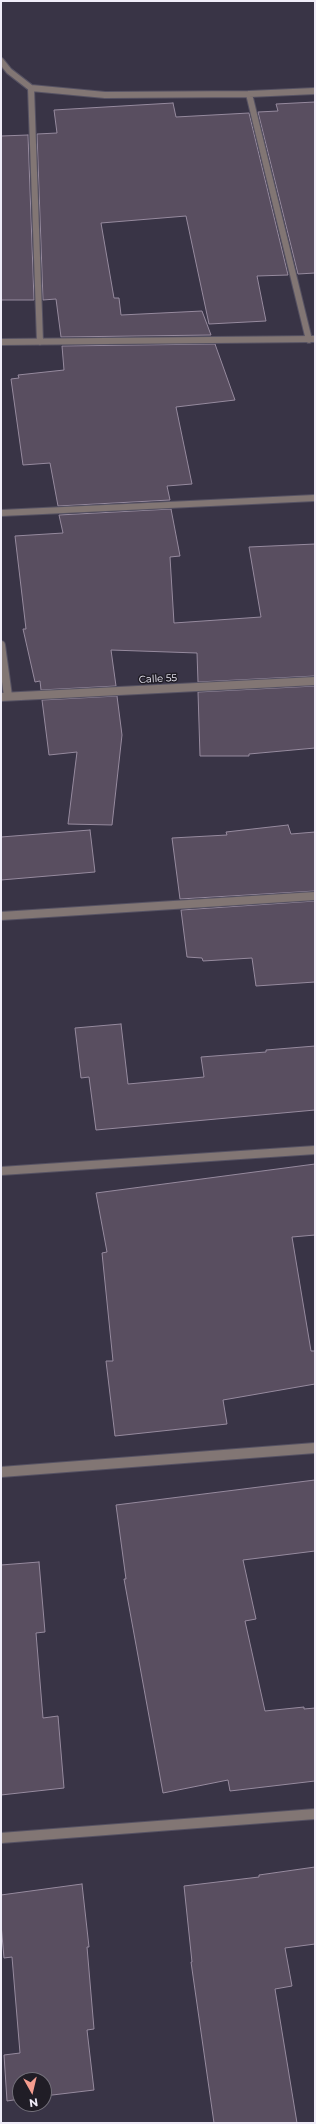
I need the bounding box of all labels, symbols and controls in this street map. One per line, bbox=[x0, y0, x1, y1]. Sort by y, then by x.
street label: Calle 55 bbox=[139, 672, 177, 686]
north arrow bbox=[12, 2072, 52, 2112]
text: N bbox=[28, 2095, 39, 2110]

